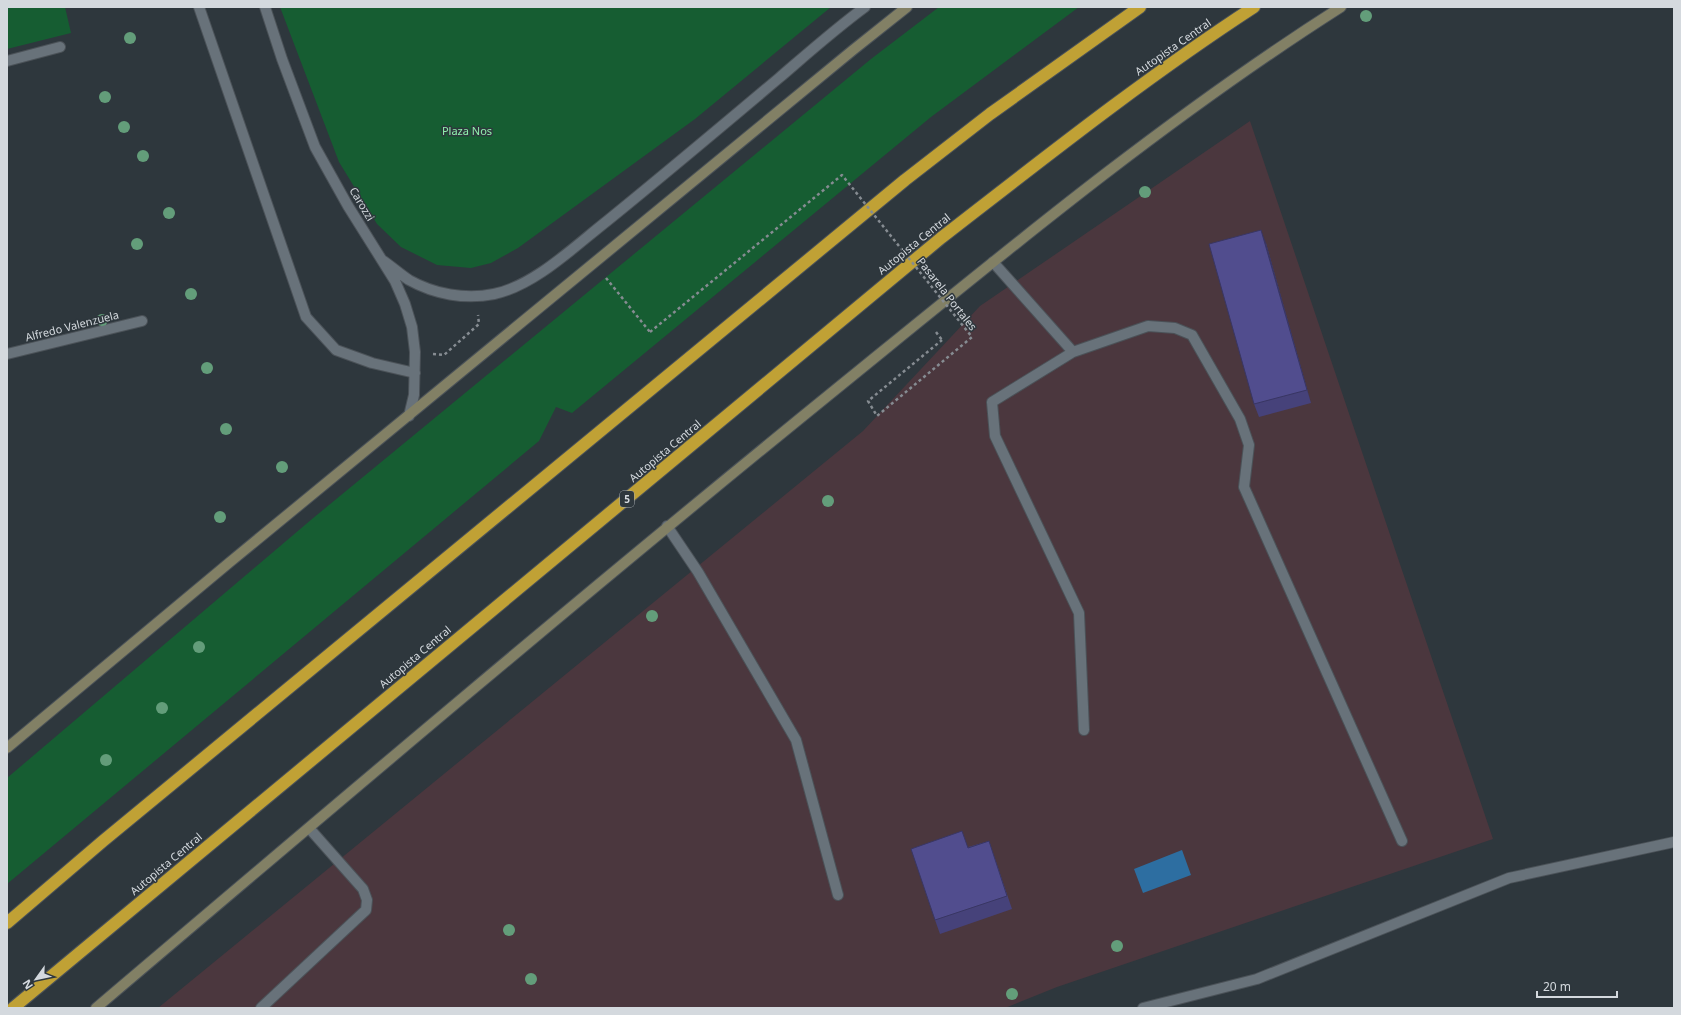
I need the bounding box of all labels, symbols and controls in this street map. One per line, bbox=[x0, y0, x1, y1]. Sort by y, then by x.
street label: Autopista Central bbox=[1132, 15, 1214, 78]
park label: Plaza Nos bbox=[442, 123, 492, 138]
street label: Carozzi bbox=[346, 184, 378, 224]
street label: Autopista Central bbox=[874, 210, 953, 278]
street label: Pasarela Portales bbox=[914, 254, 981, 333]
street label: Alfredo Valenzuela bbox=[23, 307, 120, 344]
street label: Autopista Central bbox=[626, 416, 704, 485]
road number: 5 bbox=[620, 491, 634, 507]
street label: Autopista Central bbox=[376, 622, 454, 691]
street label: Autopista Central bbox=[127, 829, 205, 898]
north arrow bbox=[16, 959, 56, 999]
scale bar bbox=[1537, 973, 1617, 999]
text: N bbox=[18, 977, 36, 993]
text: 20 m bbox=[1543, 978, 1571, 995]

